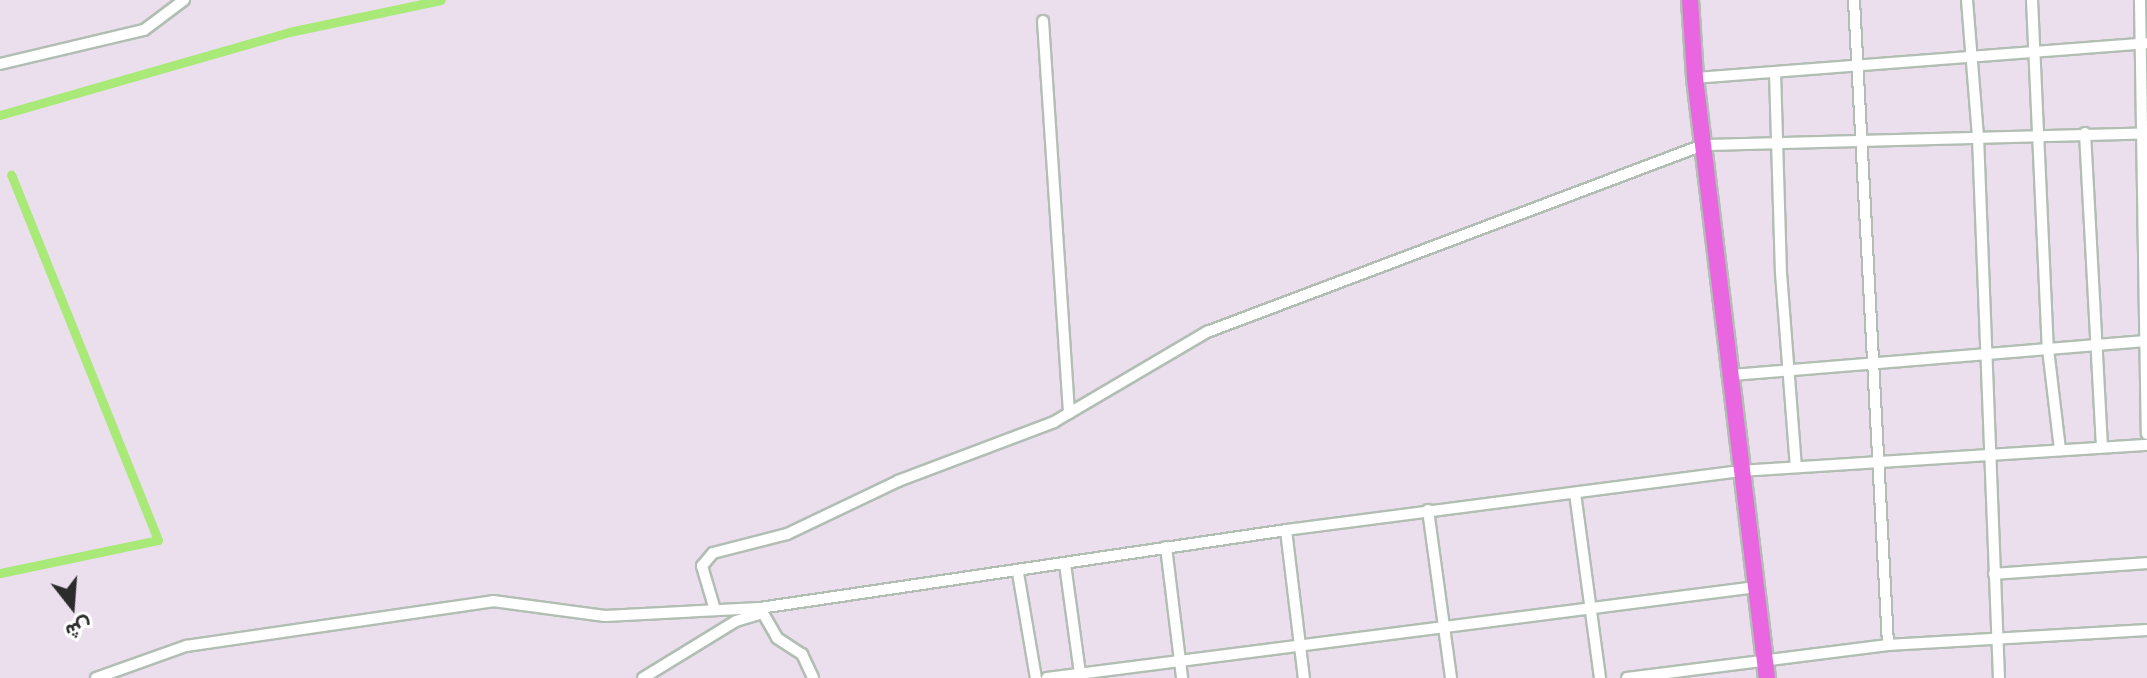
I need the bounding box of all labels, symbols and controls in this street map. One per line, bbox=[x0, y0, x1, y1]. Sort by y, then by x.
north arrow bbox=[32, 566, 112, 646]
text: ش bbox=[63, 613, 96, 646]

